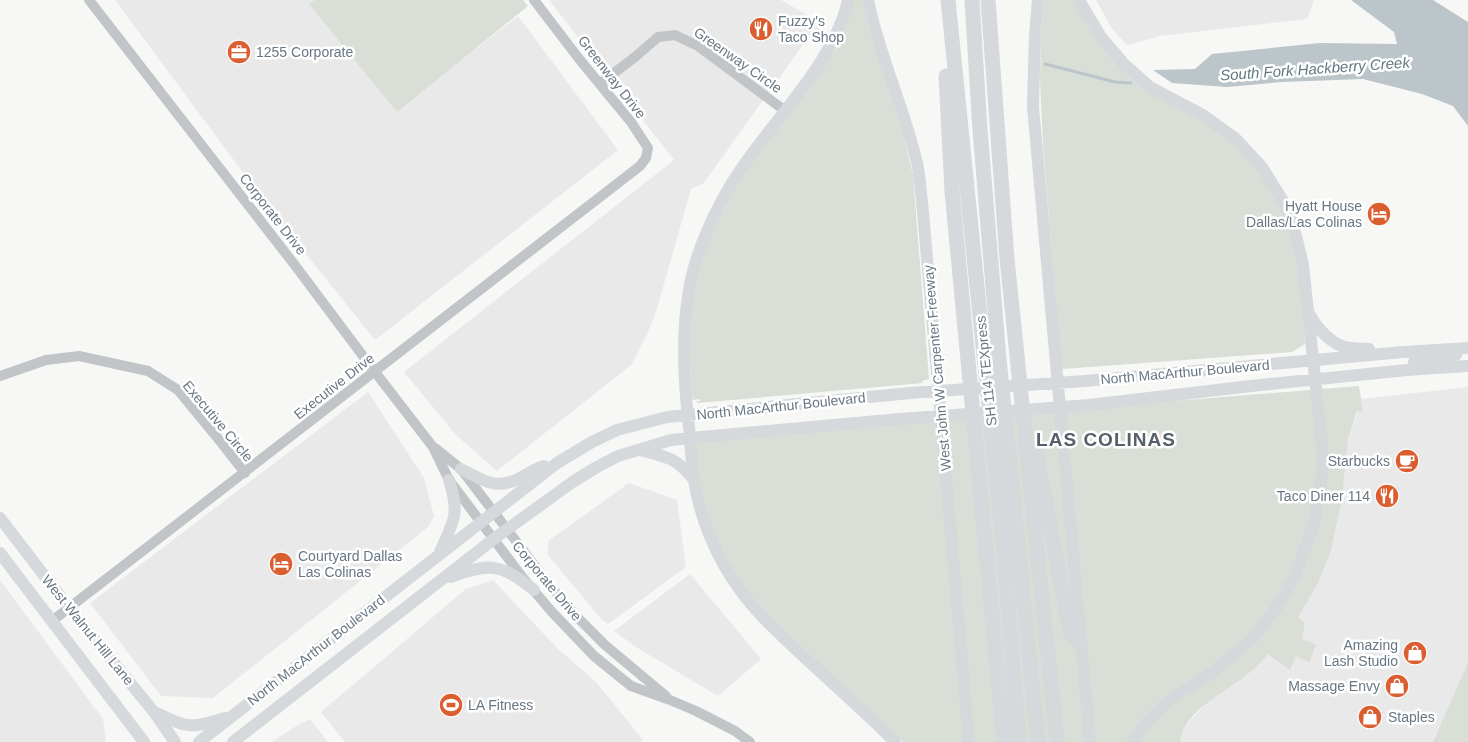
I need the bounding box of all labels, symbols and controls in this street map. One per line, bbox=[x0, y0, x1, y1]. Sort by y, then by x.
place label: Fuzzy's Taco Shop bbox=[778, 13, 844, 45]
restaurant icon: Fuzzy's Taco Shop bbox=[748, 16, 774, 42]
street label: Greenway Circle bbox=[691, 24, 785, 96]
street label: Greenway Drive bbox=[575, 33, 649, 122]
office icon: 1255 Corporate bbox=[226, 39, 252, 65]
place label: 1255 Corporate bbox=[256, 44, 354, 60]
water label: South Fork Hackberry Creek bbox=[1220, 53, 1412, 84]
street label: Corporate Drive bbox=[236, 170, 310, 258]
place label: Hyatt House Dallas/Las Colinas bbox=[1246, 198, 1362, 230]
hotel icon: Hyatt House Dallas/Las Colinas bbox=[1366, 201, 1392, 227]
street label: West John W Carpenter Freeway bbox=[920, 264, 954, 472]
street label: SH 114 TEXpress bbox=[972, 315, 1000, 427]
street label: Executive Drive bbox=[291, 350, 377, 422]
street label: North MacArthur Boulevard bbox=[1100, 357, 1270, 387]
street label: Executive Circle bbox=[180, 377, 257, 465]
street label: North MacArthur Boulevard bbox=[696, 389, 866, 423]
district label: LAS COLINAS bbox=[1036, 429, 1176, 450]
cafe icon: Starbucks bbox=[1394, 448, 1420, 474]
place label: Starbucks bbox=[1328, 453, 1390, 469]
restaurant icon: Taco Diner 114 bbox=[1374, 483, 1400, 509]
place label: Taco Diner 114 bbox=[1277, 488, 1370, 504]
street label: Corporate Drive bbox=[509, 538, 585, 624]
place label: Courtyard Dallas Las Colinas bbox=[298, 548, 402, 580]
hotel icon: Courtyard Dallas Las Colinas bbox=[268, 551, 294, 577]
street label: West Walnut Hill Lane bbox=[39, 572, 137, 688]
street label: North MacArthur Boulevard bbox=[244, 591, 388, 709]
place label: Amazing Lash Studio bbox=[1324, 637, 1398, 669]
shop icon: Amazing Lash Studio bbox=[1402, 640, 1428, 666]
shop icon: Massage Envy bbox=[1384, 673, 1410, 699]
place label: Massage Envy bbox=[1288, 678, 1380, 694]
sports icon: LA Fitness bbox=[438, 692, 464, 718]
place label: LA Fitness bbox=[468, 697, 533, 713]
shop icon: Staples bbox=[1357, 704, 1383, 730]
place label: Staples bbox=[1388, 709, 1435, 725]

